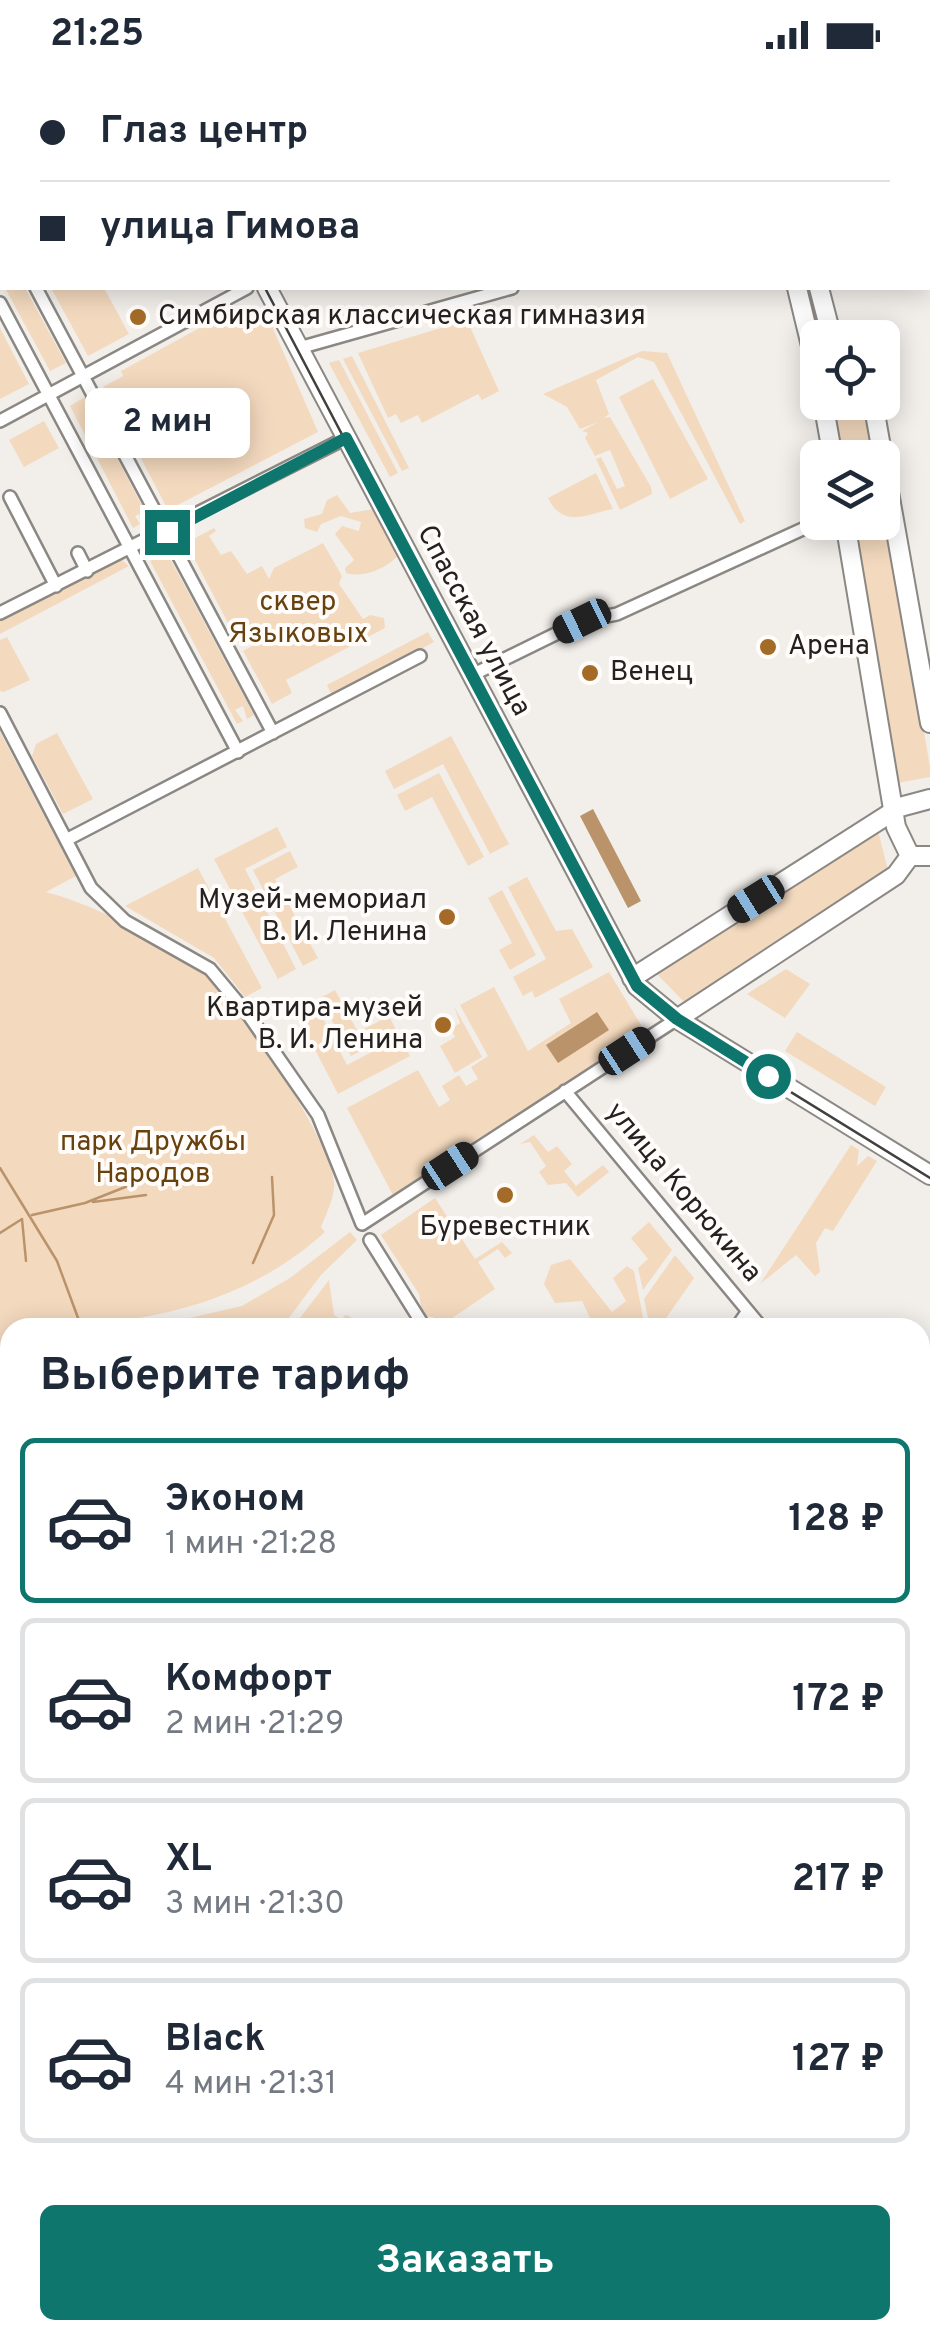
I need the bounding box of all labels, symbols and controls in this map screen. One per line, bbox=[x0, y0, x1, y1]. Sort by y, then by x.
text: 21:25 bbox=[50, 11, 144, 60]
text: Глаз центр bbox=[100, 108, 308, 157]
text: улица Гимова bbox=[100, 204, 360, 253]
place label: Симбирская классическая гимназия bbox=[158, 299, 646, 335]
marker: Симбирская классическая гимназия bbox=[127, 306, 149, 328]
map controls bbox=[800, 320, 900, 540]
button: locate bbox=[800, 320, 900, 420]
callout: 2 мин bbox=[84, 387, 250, 457]
text: 2 мин bbox=[123, 403, 212, 443]
button: layers bbox=[800, 440, 900, 540]
route end bbox=[145, 510, 190, 555]
street label: Спасская улица bbox=[407, 519, 539, 723]
park label: сквер Языковых bbox=[228, 585, 368, 653]
car bbox=[548, 594, 616, 648]
place label: Арена bbox=[788, 629, 870, 665]
marker: Арена bbox=[757, 636, 779, 658]
place label: Венец bbox=[610, 655, 693, 691]
marker: Венец bbox=[579, 662, 601, 684]
car bbox=[723, 870, 789, 928]
place label: Музей-мемориал В. И. Ленина bbox=[198, 883, 427, 951]
marker: Музей-мемориал В. И. Ленина bbox=[436, 906, 458, 928]
place label: Квартира-музей В. И. Ленина bbox=[206, 991, 423, 1059]
marker: Квартира-музей В. И. Ленина bbox=[432, 1014, 454, 1036]
car bbox=[594, 1022, 660, 1080]
route start bbox=[746, 1054, 791, 1099]
street label: улица Корюкина bbox=[597, 1096, 769, 1290]
park label: парк Дружбы Народов bbox=[60, 1125, 246, 1193]
car bbox=[417, 1137, 483, 1195]
marker: Буревестник bbox=[494, 1184, 516, 1206]
place label: Буревестник bbox=[419, 1210, 591, 1246]
text: Выберите тариф bbox=[40, 1349, 410, 1406]
icon: car bbox=[45, 1476, 135, 1566]
text: Эконом bbox=[165, 1476, 305, 1525]
text: 128 ₽ bbox=[788, 1496, 885, 1545]
text: 1 мин · 21:28 bbox=[165, 1525, 337, 1565]
icon: car bbox=[45, 1656, 135, 1746]
text: Комфорт bbox=[165, 1656, 332, 1705]
text: 172 ₽ bbox=[792, 1676, 885, 1725]
text: 2 мин · 21:29 bbox=[165, 1705, 344, 1745]
icon: car bbox=[45, 1836, 135, 1926]
text: XL bbox=[165, 1836, 212, 1885]
text: 217 ₽ bbox=[792, 1856, 885, 1905]
text: 3 мин · 21:30 bbox=[165, 1885, 345, 1925]
icon: car bbox=[45, 2016, 135, 2106]
text: Black bbox=[165, 2016, 265, 2065]
text: 127 ₽ bbox=[792, 2036, 885, 2085]
text: 4 мин · 21:31 bbox=[165, 2065, 337, 2105]
button: Заказать bbox=[40, 2205, 890, 2320]

